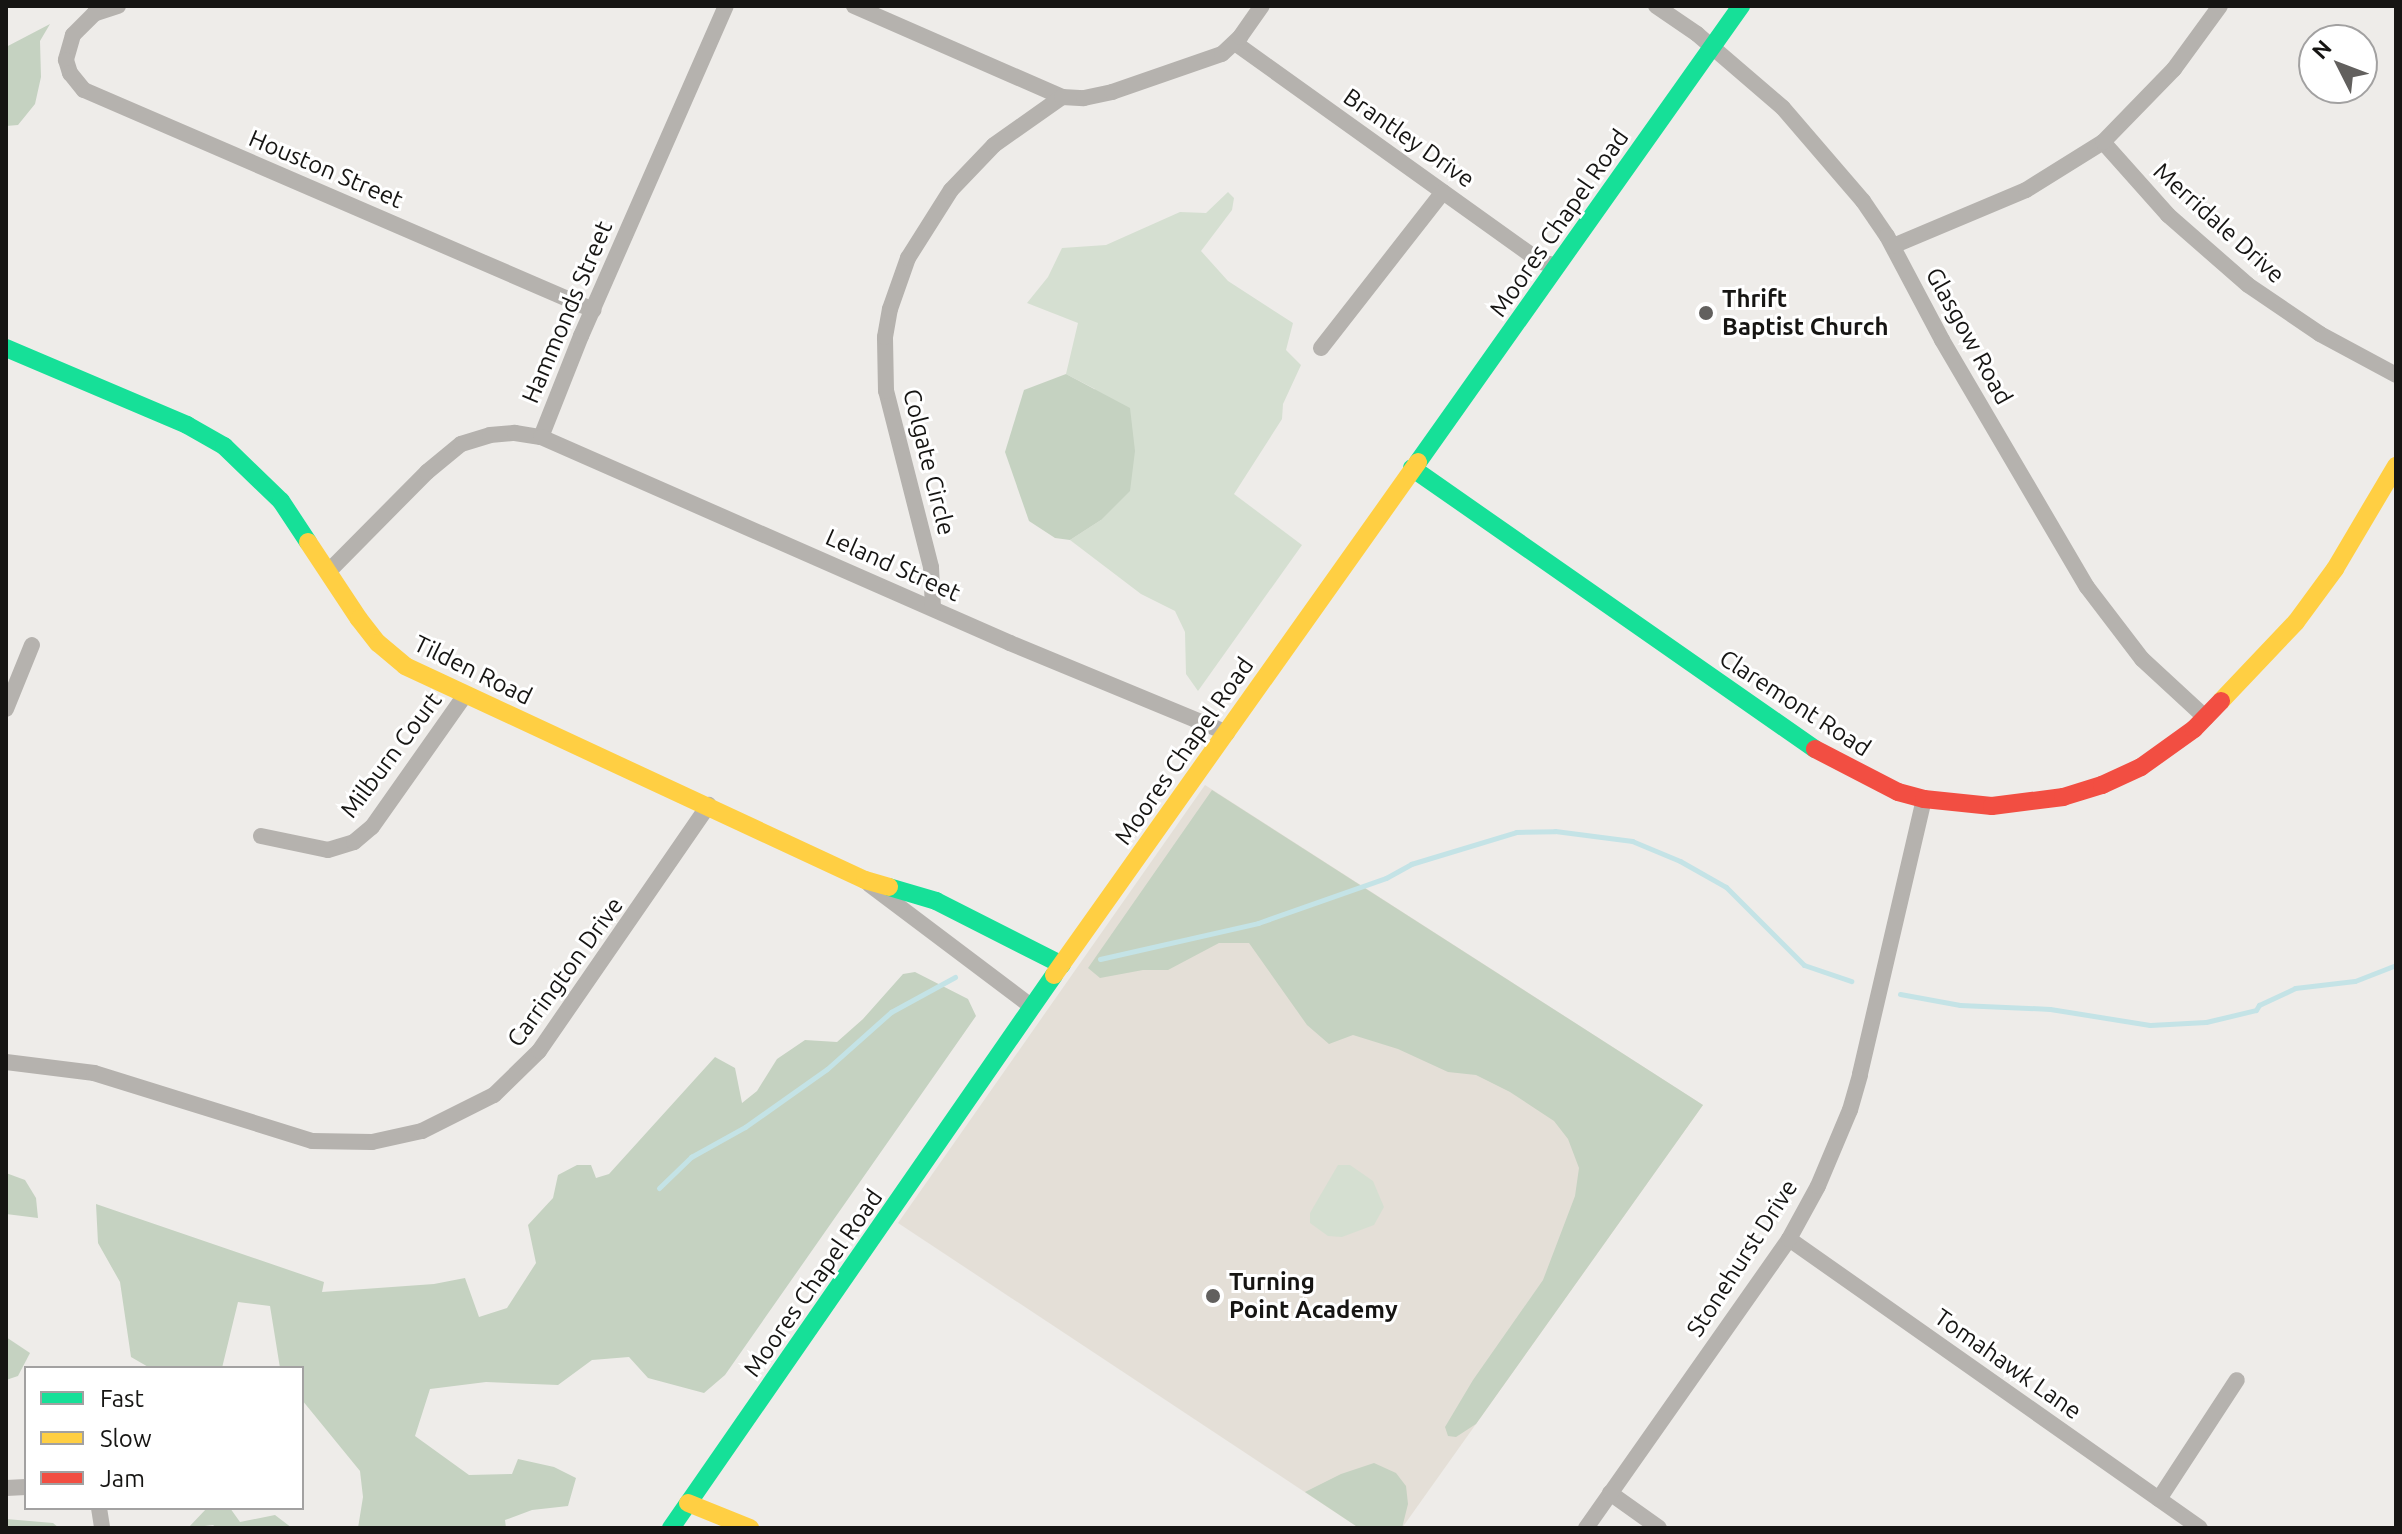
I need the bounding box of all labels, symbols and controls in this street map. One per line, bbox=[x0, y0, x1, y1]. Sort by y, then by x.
north arrow bbox=[2298, 24, 2378, 104]
text: N bbox=[2306, 34, 2336, 63]
street label: Brantley Drive bbox=[1338, 82, 1480, 194]
street label: Houston Street bbox=[245, 124, 407, 214]
street label: Moores Chapel Road bbox=[1483, 124, 1635, 322]
street label: Merridale Drive bbox=[2148, 157, 2290, 289]
street label: Hammonds Street bbox=[516, 217, 618, 407]
street label: Glasgow Road bbox=[1919, 262, 2019, 410]
place label: Thrift Baptist Church bbox=[1722, 285, 1889, 341]
marker: Thrift Baptist Church bbox=[1697, 304, 1715, 322]
street label: Colgate Circle bbox=[897, 386, 961, 538]
street label: Leland Street bbox=[821, 522, 965, 608]
street label: Tilden Road bbox=[409, 629, 537, 711]
street label: Claremont Road bbox=[1714, 643, 1876, 763]
street label: Moores Chapel Road bbox=[1108, 652, 1260, 850]
street label: Milburn Court bbox=[334, 686, 448, 824]
street label: Carrington Drive bbox=[501, 892, 629, 1052]
street label: Stonehurst Drive bbox=[1680, 1174, 1804, 1342]
street label: Moores Chapel Road bbox=[737, 1184, 889, 1382]
place label: Turning Point Academy bbox=[1229, 1268, 1398, 1324]
marker: Turning Point Academy bbox=[1204, 1287, 1222, 1305]
street label: Tomahawk Lane bbox=[1929, 1303, 2087, 1425]
legend bbox=[24, 1366, 304, 1510]
text: Fast bbox=[100, 1385, 144, 1412]
text: Slow bbox=[100, 1425, 152, 1452]
text: Jam bbox=[100, 1465, 145, 1492]

